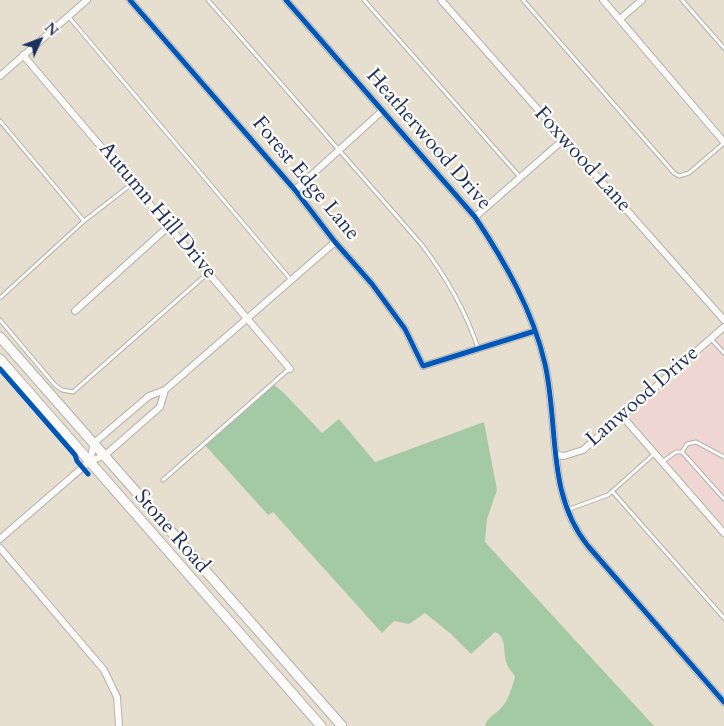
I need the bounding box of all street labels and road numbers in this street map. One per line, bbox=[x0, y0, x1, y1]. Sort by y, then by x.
street label: Heatherwood Drive bbox=[360, 64, 496, 216]
street label: Foxwood Lane bbox=[528, 102, 636, 218]
street label: Forest Edge Lane bbox=[246, 112, 364, 246]
street label: Autumn Hill Drive bbox=[93, 138, 221, 284]
street label: Lanwood Drive bbox=[582, 341, 704, 453]
street label: Stone Road bbox=[128, 485, 214, 579]

